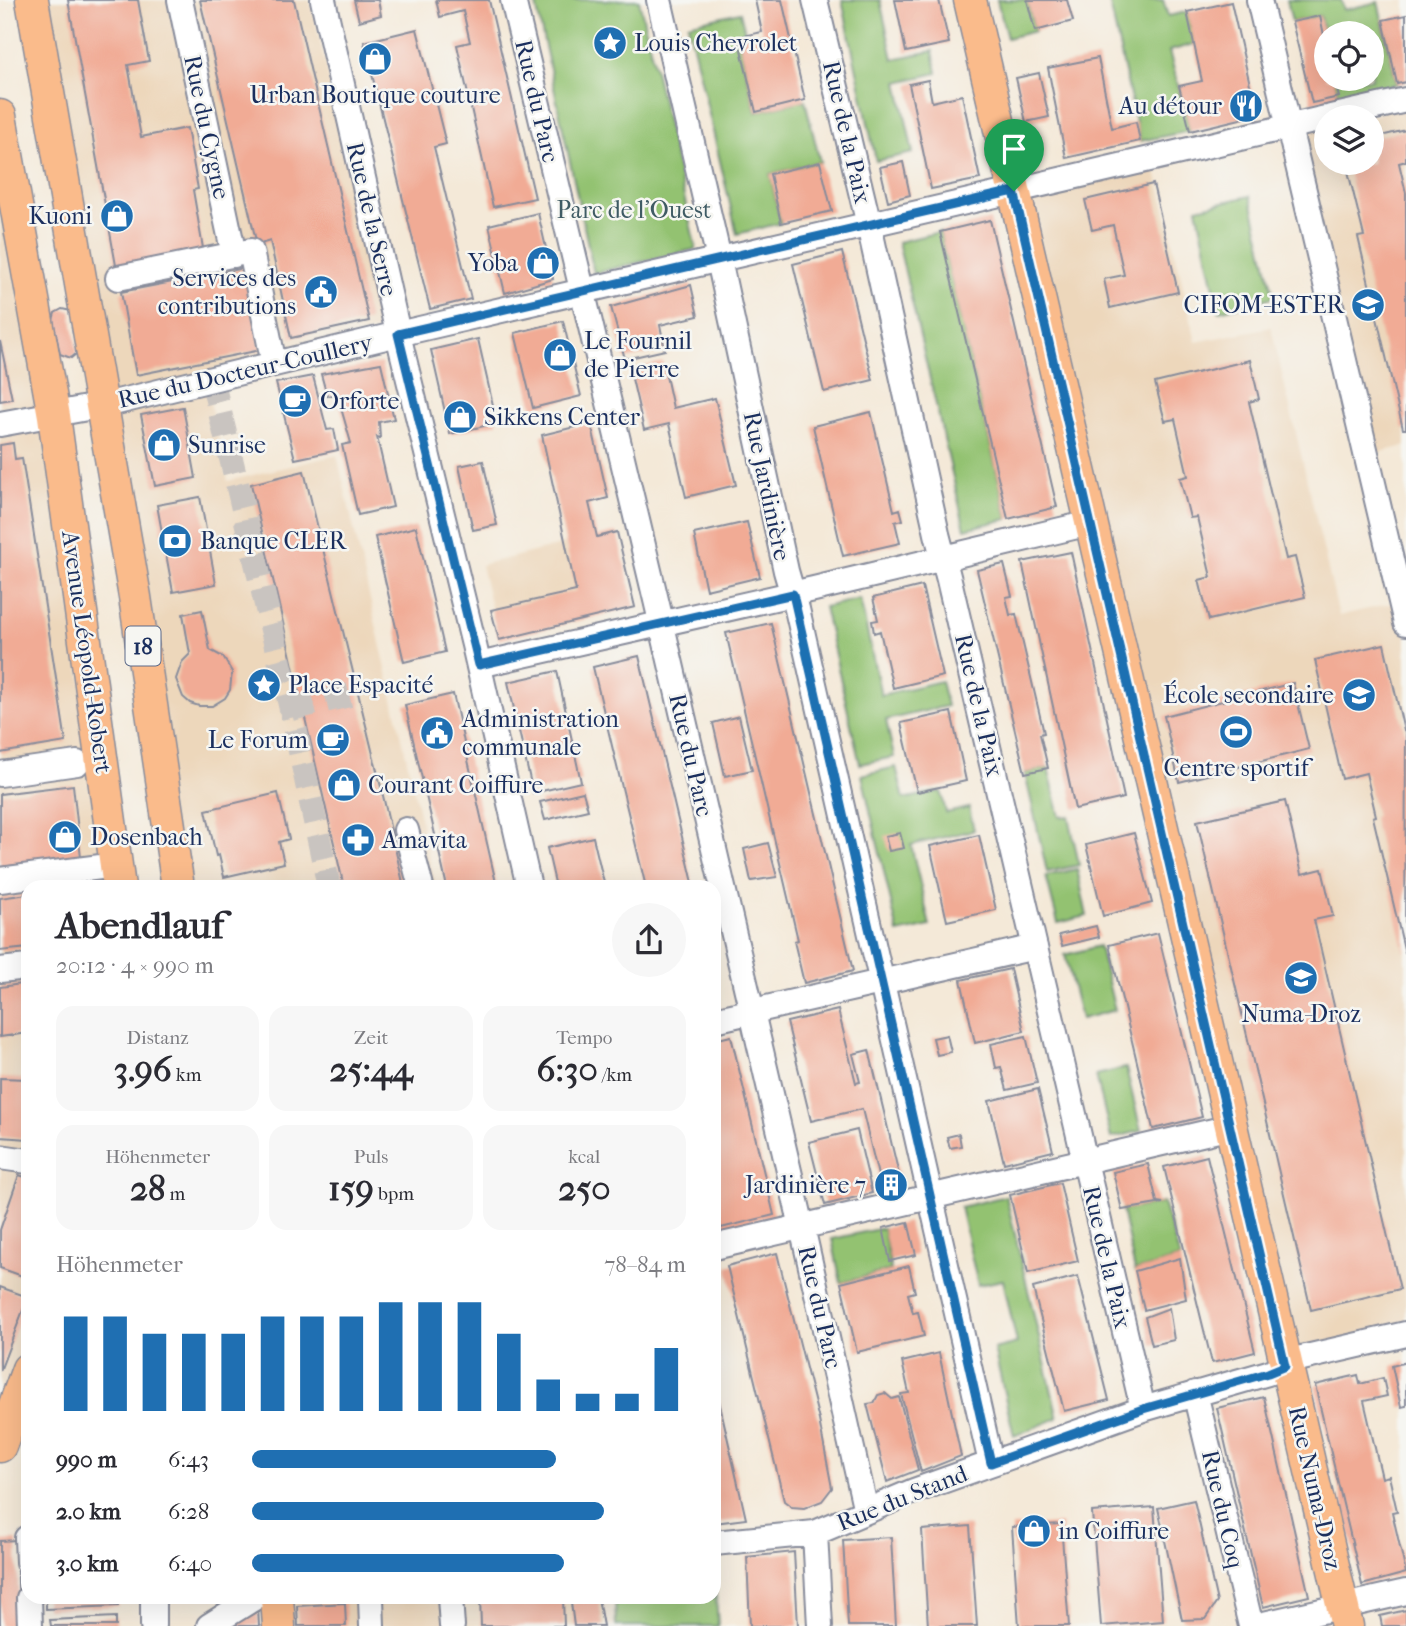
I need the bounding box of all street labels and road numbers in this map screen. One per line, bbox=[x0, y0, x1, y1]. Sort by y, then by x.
street label: Rue du Parc bbox=[509, 37, 565, 165]
street label: Rue du Cygne bbox=[178, 52, 236, 202]
street label: Rue de la Paix bbox=[817, 58, 877, 206]
street label: Rue de la Serre bbox=[341, 139, 403, 299]
street label: Rue du Docteur-Coullery bbox=[115, 328, 376, 414]
street label: Rue Jardinière bbox=[738, 409, 797, 563]
street label: Avenue Léopold-Robert bbox=[56, 528, 118, 775]
road number: 18 bbox=[125, 626, 160, 666]
street label: Rue de la Paix bbox=[949, 631, 1009, 779]
street label: Rue du Parc bbox=[663, 691, 719, 819]
street label: Rue de la Paix bbox=[1077, 1183, 1137, 1331]
street label: Rue du Parc bbox=[792, 1243, 848, 1371]
street label: Rue Numa-Droz bbox=[1283, 1403, 1348, 1573]
street label: Rue du Coq bbox=[1196, 1447, 1250, 1571]
street label: Rue du Stand bbox=[833, 1459, 972, 1537]

